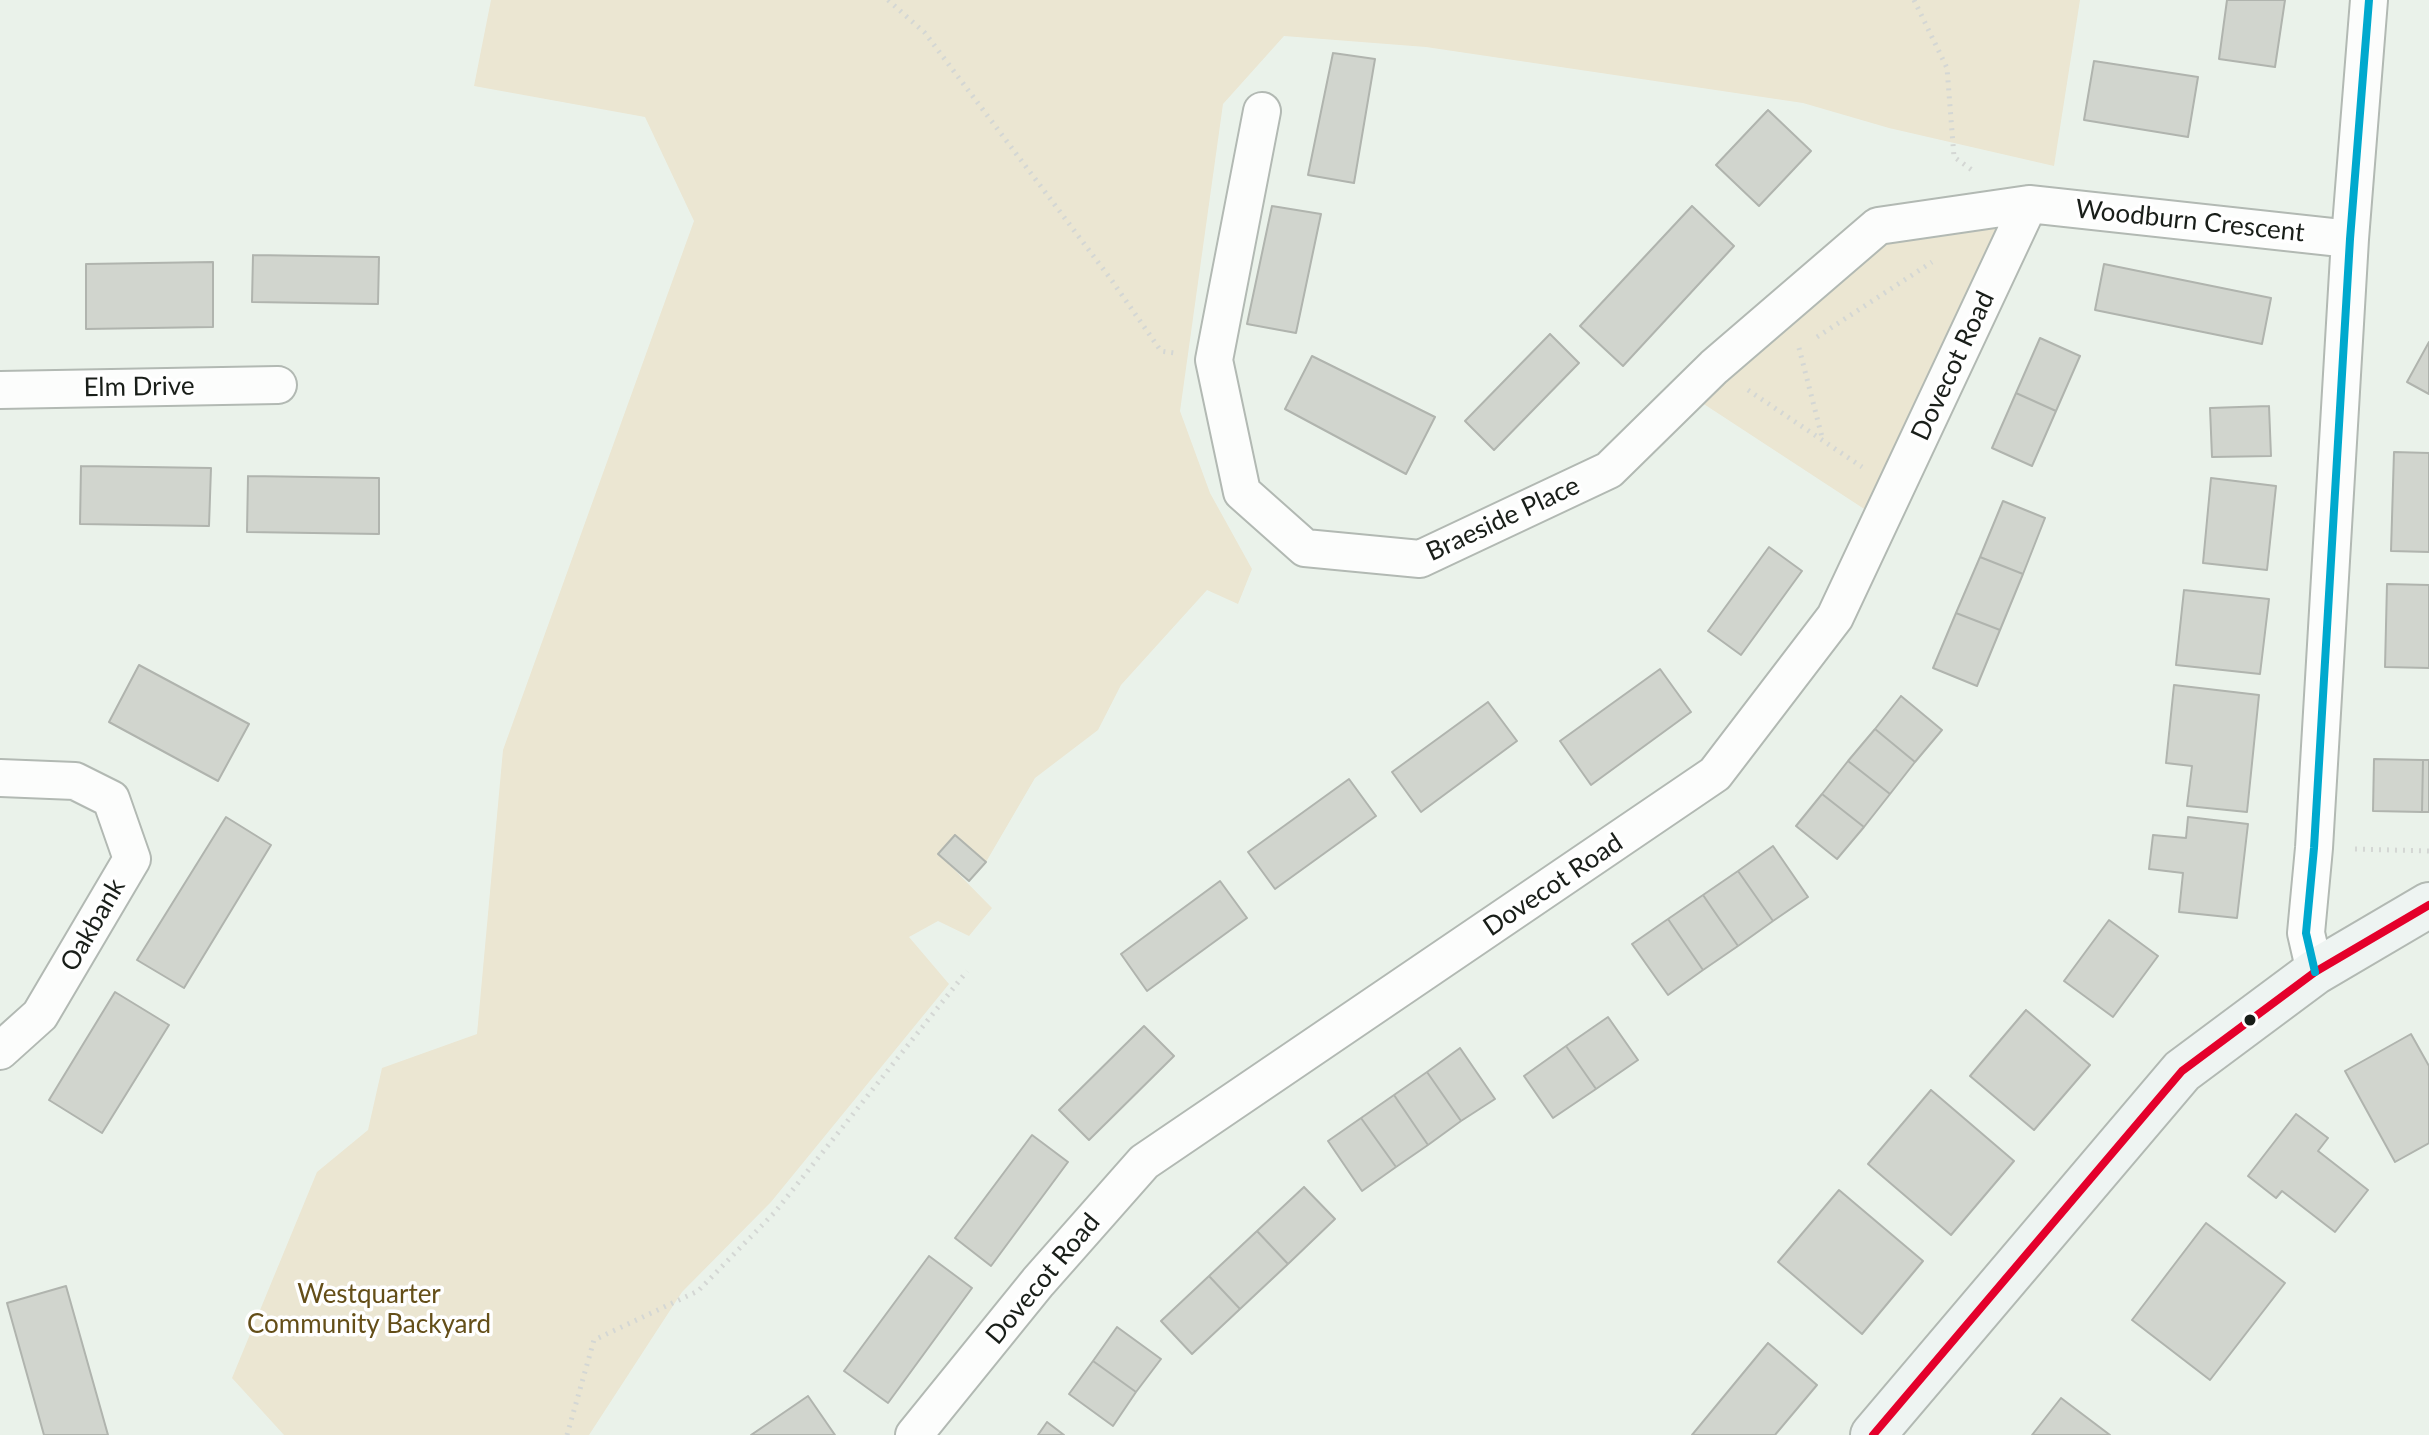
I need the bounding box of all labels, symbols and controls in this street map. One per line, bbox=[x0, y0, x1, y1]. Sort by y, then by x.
street label: Woodburn Crescent bbox=[2074, 193, 2306, 249]
street label: Dovecot Road bbox=[1905, 286, 2001, 446]
street label: Elm Drive bbox=[83, 370, 195, 404]
street label: Braeside Place bbox=[1421, 470, 1585, 568]
street label: Dovecot Road bbox=[1478, 827, 1628, 943]
street label: Oakbank bbox=[54, 873, 132, 977]
unlabelled marker bbox=[2242, 1012, 2258, 1028]
street label: Dovecot Road bbox=[979, 1207, 1107, 1351]
park label: Westquarter Community Backyard bbox=[247, 1279, 491, 1340]

